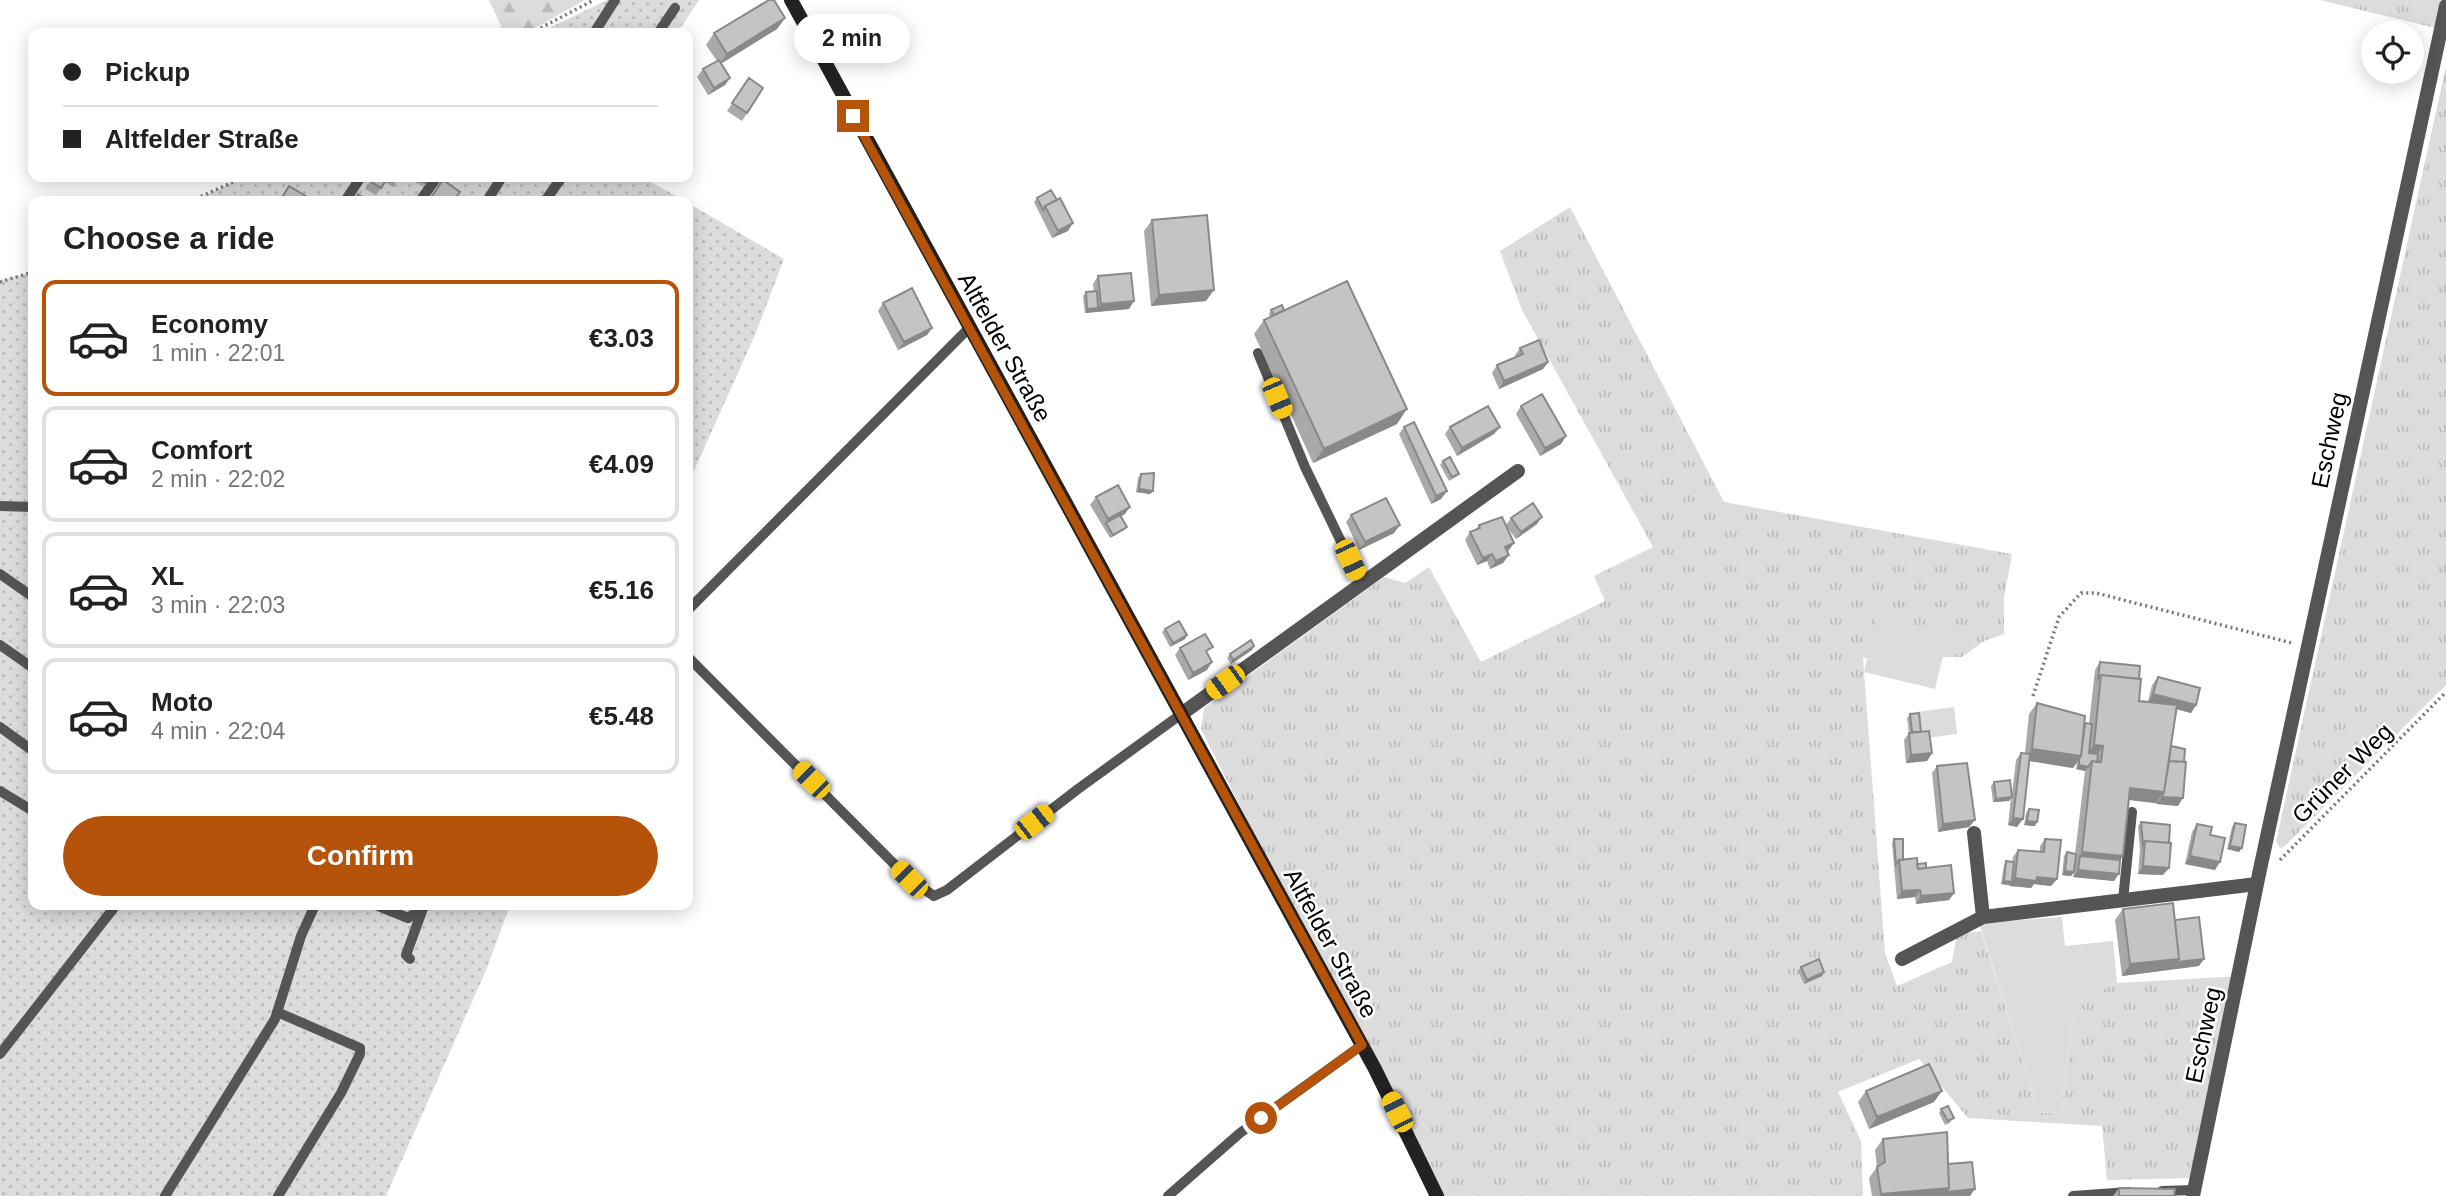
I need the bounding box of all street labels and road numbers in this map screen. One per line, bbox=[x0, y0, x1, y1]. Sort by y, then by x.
street label: Altfelder Straße bbox=[953, 268, 1057, 426]
street label: Eschweg bbox=[2306, 390, 2352, 490]
street label: Grüner Weg bbox=[2286, 717, 2398, 829]
street label: Altfelder Straße bbox=[1279, 864, 1383, 1022]
street label: Eschweg bbox=[2180, 985, 2226, 1085]

